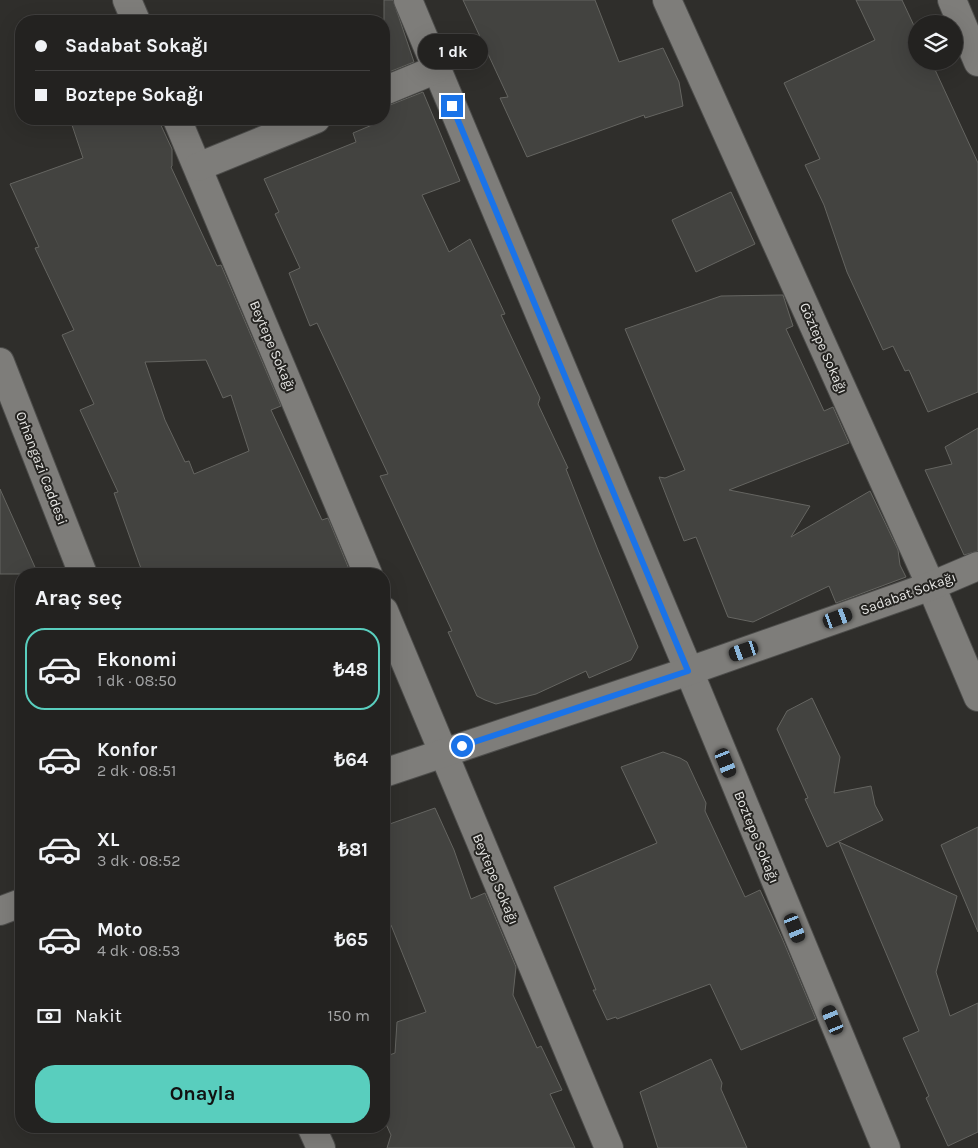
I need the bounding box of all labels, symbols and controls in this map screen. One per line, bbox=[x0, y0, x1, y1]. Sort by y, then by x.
map controls bbox=[908, 15, 963, 70]
button: layers bbox=[908, 15, 963, 70]
callout: 1 dk bbox=[417, 34, 487, 68]
text: Sadabat Sokağı bbox=[65, 35, 209, 57]
text: 1 dk bbox=[438, 42, 468, 61]
text: Boztepe Sokağı bbox=[65, 84, 204, 106]
route end bbox=[441, 95, 463, 117]
street label: Beytepe Sokağı bbox=[246, 298, 299, 394]
street label: Göztepe Sokağı bbox=[796, 300, 851, 397]
street label: Orhangazi Caddesi bbox=[12, 409, 71, 527]
street label: Sadabat Sokağı bbox=[858, 568, 958, 619]
text: Araç seç bbox=[35, 585, 122, 611]
car bbox=[821, 606, 854, 630]
car bbox=[727, 639, 760, 663]
icon: car bbox=[37, 647, 82, 692]
text: Ekonomi bbox=[97, 649, 177, 671]
text: ₺48 bbox=[334, 659, 368, 681]
text: 1 dk · 08:50 bbox=[97, 671, 177, 690]
route start bbox=[451, 735, 473, 757]
icon: car bbox=[37, 737, 82, 782]
text: Konfor bbox=[97, 739, 157, 761]
car bbox=[713, 746, 738, 780]
text: ₺64 bbox=[334, 749, 368, 771]
text: 2 dk · 08:51 bbox=[97, 761, 176, 780]
street label: Boztepe Sokağı bbox=[730, 789, 783, 886]
icon: car bbox=[37, 827, 82, 872]
text: XL bbox=[97, 829, 119, 851]
street label: Beytepe Sokağı bbox=[469, 831, 522, 927]
text: ₺81 bbox=[338, 839, 368, 861]
text: 3 dk · 08:52 bbox=[97, 851, 181, 870]
car bbox=[782, 911, 807, 945]
icon: car bbox=[37, 917, 82, 962]
text: Moto bbox=[97, 919, 143, 941]
text: ₺65 bbox=[335, 929, 368, 951]
text: 4 dk · 08:53 bbox=[97, 941, 180, 960]
icon: cash bbox=[35, 1002, 63, 1030]
car bbox=[820, 1003, 845, 1037]
text: Nakit bbox=[75, 1005, 122, 1027]
text: 150 m bbox=[327, 1006, 370, 1025]
button: Onayla bbox=[35, 1065, 370, 1123]

